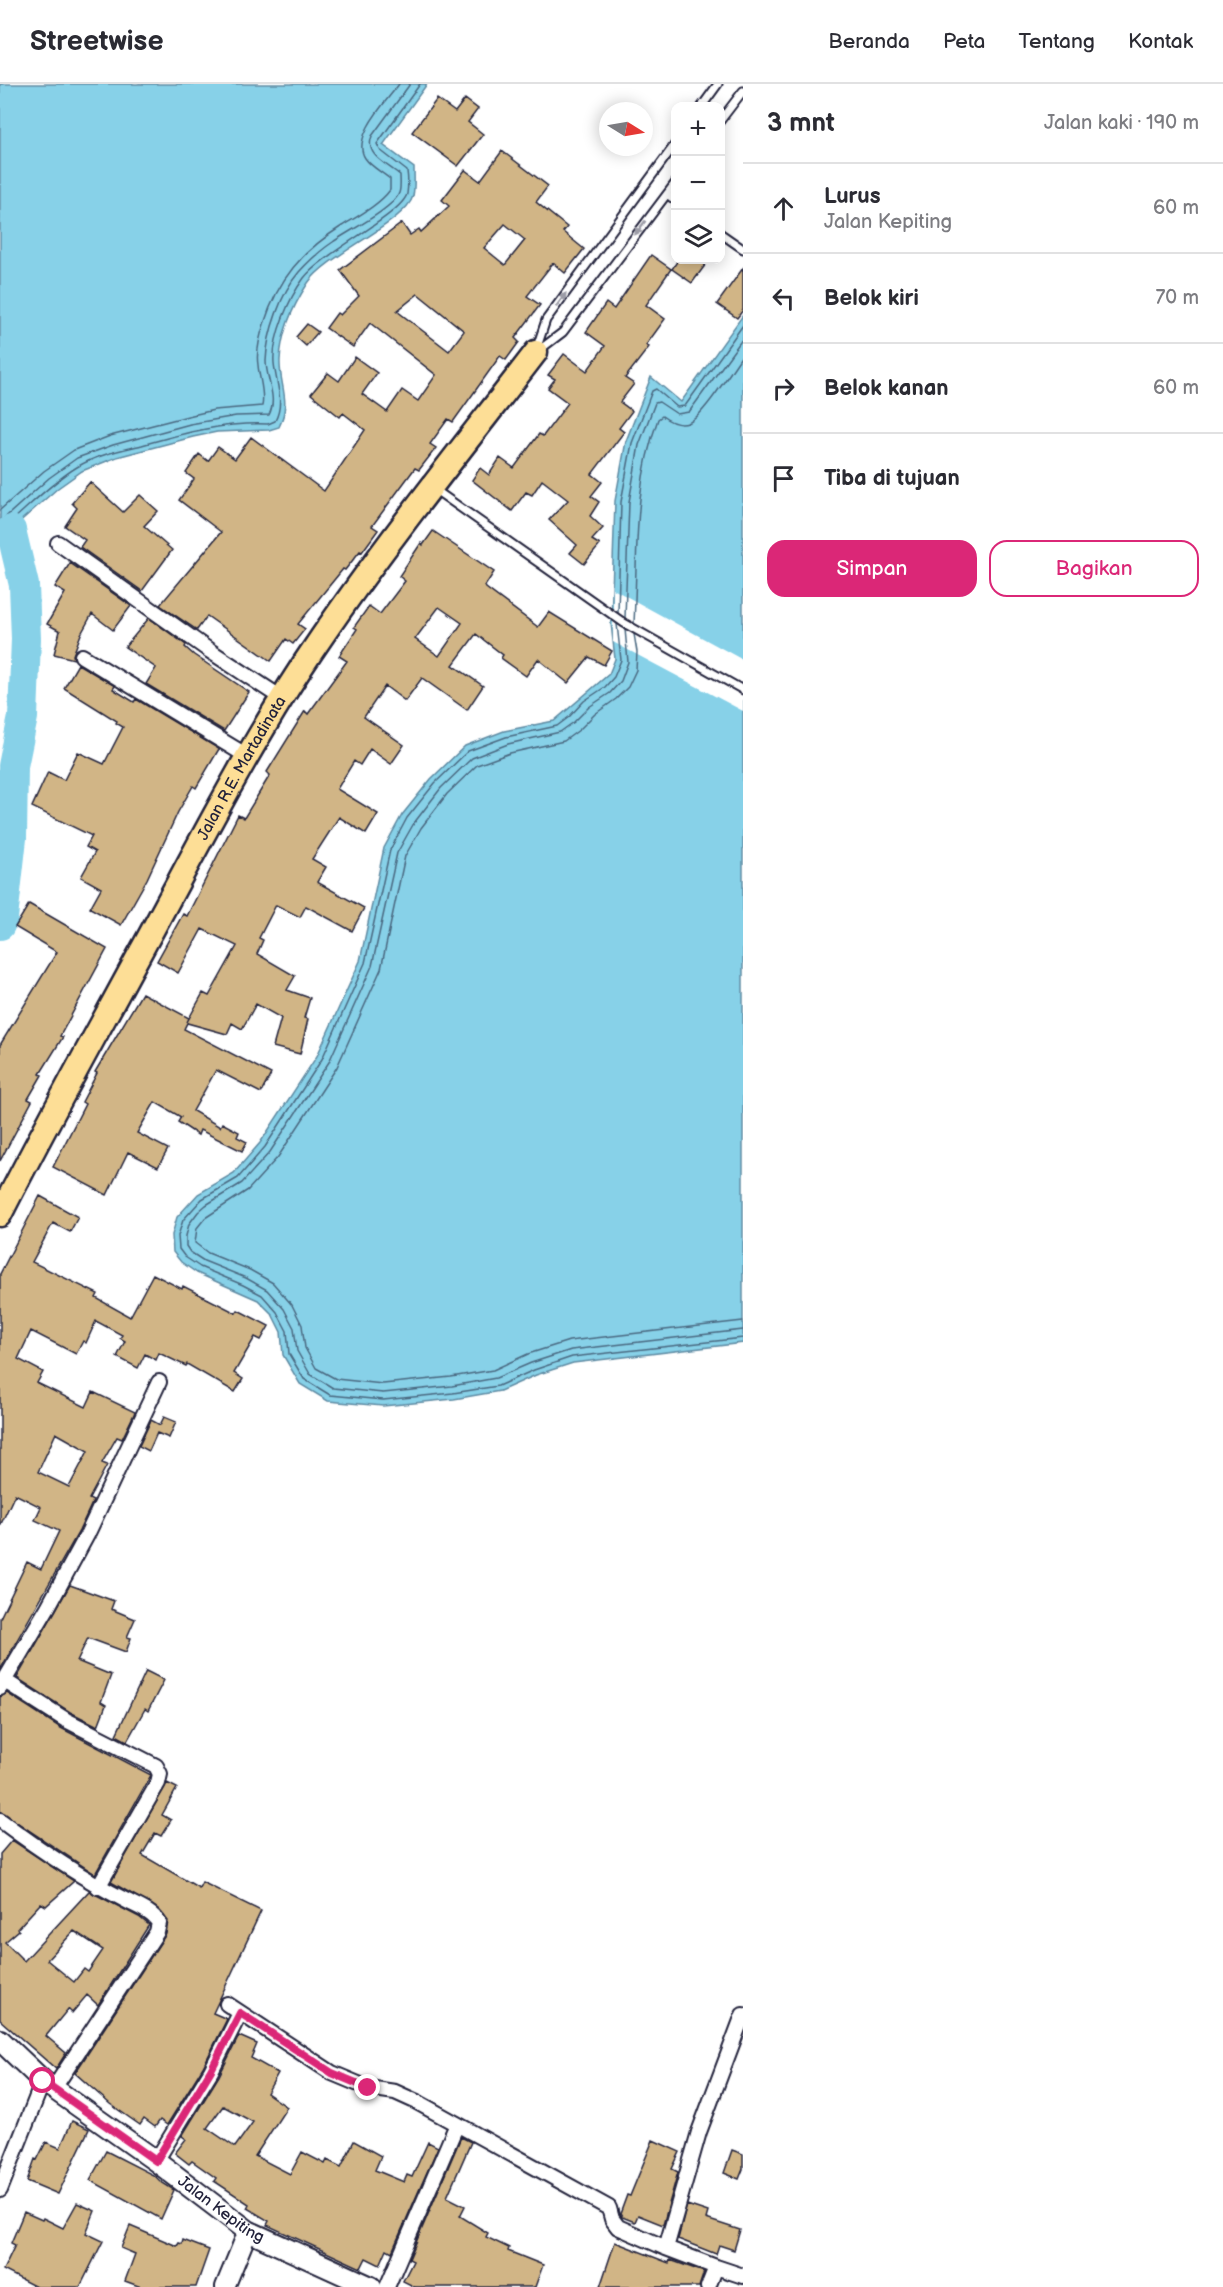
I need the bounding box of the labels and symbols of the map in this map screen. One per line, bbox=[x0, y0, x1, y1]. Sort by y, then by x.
north arrow bbox=[599, 102, 653, 156]
one-way arrow bbox=[635, 221, 647, 236]
one-way arrow bbox=[554, 292, 567, 308]
street label: Jalan R.E. Martadinata bbox=[193, 693, 290, 843]
route start bbox=[29, 2067, 55, 2093]
route end bbox=[354, 2074, 380, 2100]
street label: Jalan Kepiting bbox=[174, 2171, 267, 2247]

